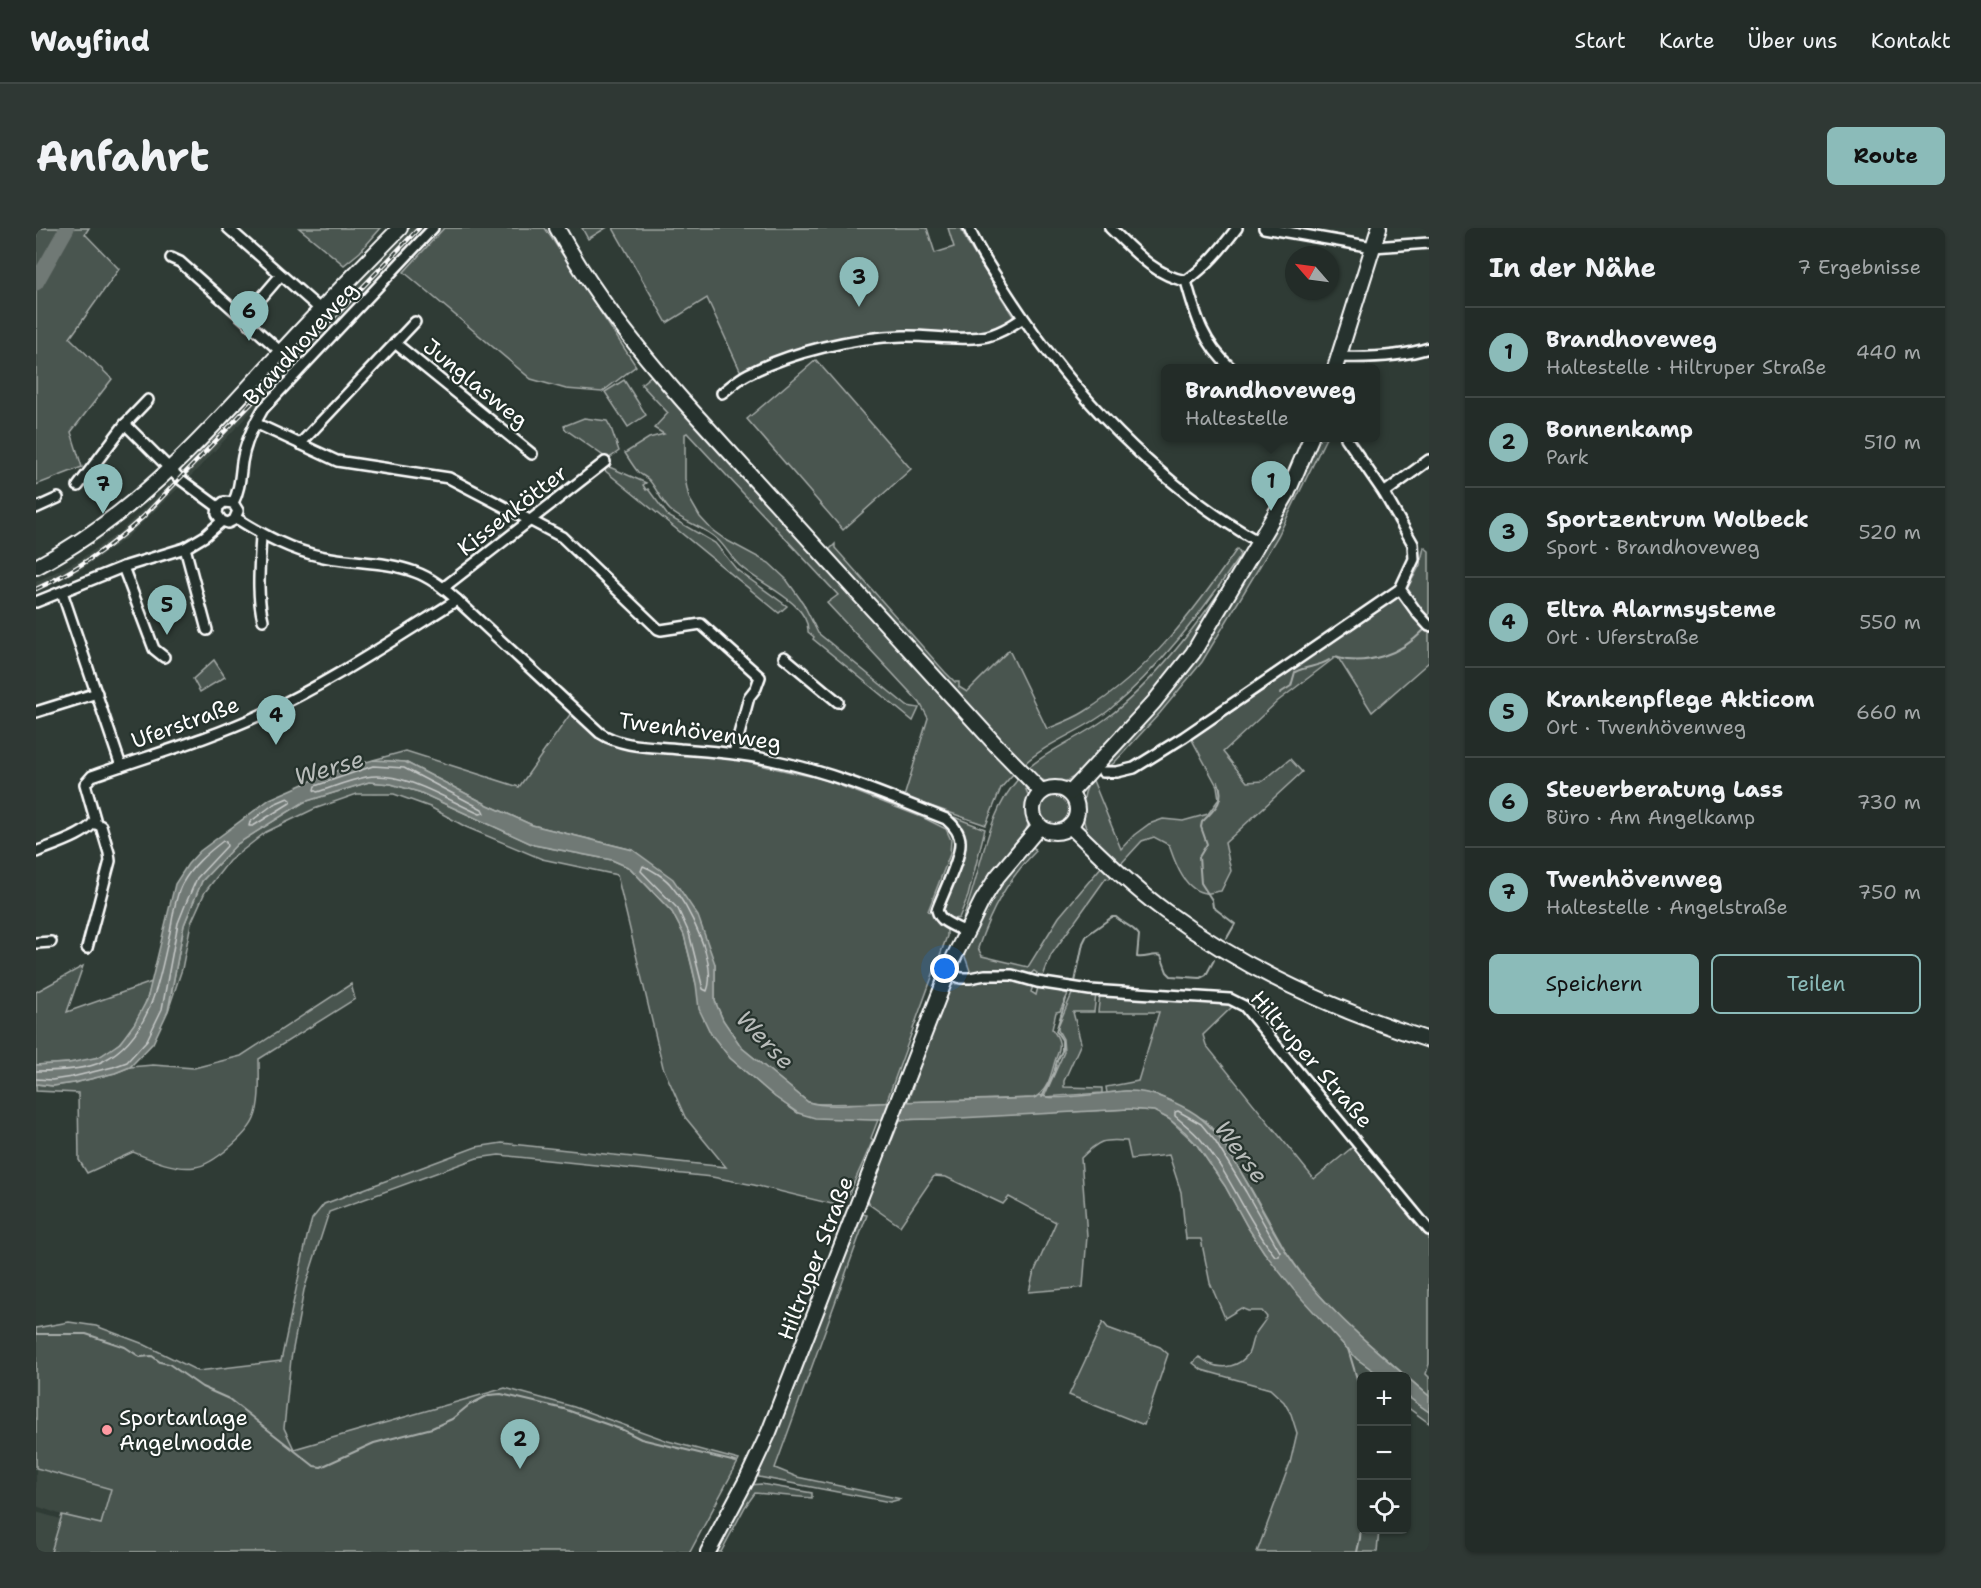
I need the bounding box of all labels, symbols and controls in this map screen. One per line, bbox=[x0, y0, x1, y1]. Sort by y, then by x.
text: Wayfind bbox=[30, 22, 150, 60]
text: Start bbox=[1575, 27, 1626, 55]
text: Karte bbox=[1659, 27, 1715, 55]
text: Über uns bbox=[1748, 27, 1838, 55]
text: Kontakt bbox=[1871, 27, 1951, 55]
button: Route bbox=[1827, 127, 1945, 185]
text: Anfahrt bbox=[36, 128, 209, 184]
north arrow bbox=[1285, 246, 1339, 300]
text: In der Nähe bbox=[1489, 250, 1656, 285]
text: 7 Ergebnisse bbox=[1797, 254, 1921, 280]
pin: 3 bbox=[840, 257, 878, 307]
street label: Brandhoveweg bbox=[237, 275, 364, 411]
pin: 6 bbox=[230, 291, 268, 341]
text: Brandhoveweg bbox=[1546, 325, 1717, 354]
street label: Junglasweg bbox=[417, 332, 534, 435]
text: 1 bbox=[1504, 339, 1513, 365]
text: 440 m bbox=[1856, 339, 1921, 365]
text: Haltestelle · Hiltruper Straße bbox=[1546, 354, 1827, 380]
popup bbox=[1161, 364, 1380, 442]
text: Brandhoveweg bbox=[1185, 376, 1356, 405]
text: Haltestelle bbox=[1185, 405, 1289, 431]
text: Bonnenkamp bbox=[1546, 415, 1693, 444]
text: 2 bbox=[1502, 429, 1516, 455]
text: 510 m bbox=[1864, 429, 1921, 455]
text: Park bbox=[1546, 444, 1589, 470]
street label: Kissenkötter bbox=[451, 458, 573, 562]
pin: 1 bbox=[1252, 462, 1290, 511]
pin: 7 bbox=[84, 464, 122, 514]
text: Sportzentrum Wolbeck bbox=[1546, 505, 1809, 534]
text: 3 bbox=[1502, 519, 1516, 545]
text: 520 m bbox=[1858, 519, 1921, 545]
text: Sport · Brandhoveweg bbox=[1546, 534, 1760, 560]
pin: 5 bbox=[148, 586, 186, 635]
text: Eltra Alarmsysteme bbox=[1546, 595, 1776, 624]
text: 4 bbox=[1502, 609, 1516, 635]
text: 550 m bbox=[1859, 609, 1921, 635]
text: Ort · Uferstraße bbox=[1546, 624, 1699, 650]
text: Krankenpflege Akticom bbox=[1546, 685, 1815, 714]
street label: Uferstraße bbox=[127, 690, 243, 755]
pin: 4 bbox=[256, 696, 296, 745]
text: 5 bbox=[1502, 699, 1515, 725]
text: 660 m bbox=[1856, 699, 1921, 725]
street label: Twenhövenweg bbox=[617, 706, 783, 757]
text: Ort · Twenhövenweg bbox=[1546, 714, 1746, 740]
water label: Werse bbox=[290, 743, 368, 793]
text: Steuerberatung Lass bbox=[1546, 775, 1783, 804]
text: 6 bbox=[1502, 789, 1516, 815]
text: 730 m bbox=[1857, 789, 1921, 815]
text: Büro · Am Angelkamp bbox=[1546, 804, 1755, 830]
text: Twenhövenweg bbox=[1546, 865, 1722, 894]
text: 7 bbox=[1502, 879, 1516, 905]
text: 750 m bbox=[1858, 879, 1921, 905]
text: Haltestelle · Angelstraße bbox=[1546, 894, 1788, 920]
your location bbox=[930, 954, 959, 983]
button: Speichern bbox=[1489, 954, 1699, 1014]
button: Teilen bbox=[1711, 954, 1921, 1014]
street label: Hiltruper Straße bbox=[1244, 984, 1379, 1134]
water label: Werse bbox=[729, 1003, 801, 1077]
water label: Werse bbox=[1207, 1114, 1275, 1190]
street label: Hiltruper Straße bbox=[771, 1172, 860, 1344]
map controls bbox=[1357, 1372, 1411, 1534]
button: + bbox=[1357, 1372, 1411, 1426]
place label: Sportanlage Angelmodde bbox=[119, 1403, 253, 1457]
pin: 2 bbox=[500, 1420, 540, 1469]
marker: Sportanlage Angelmodde bbox=[100, 1423, 114, 1437]
button: − bbox=[1357, 1426, 1411, 1480]
button: locate bbox=[1357, 1480, 1411, 1534]

